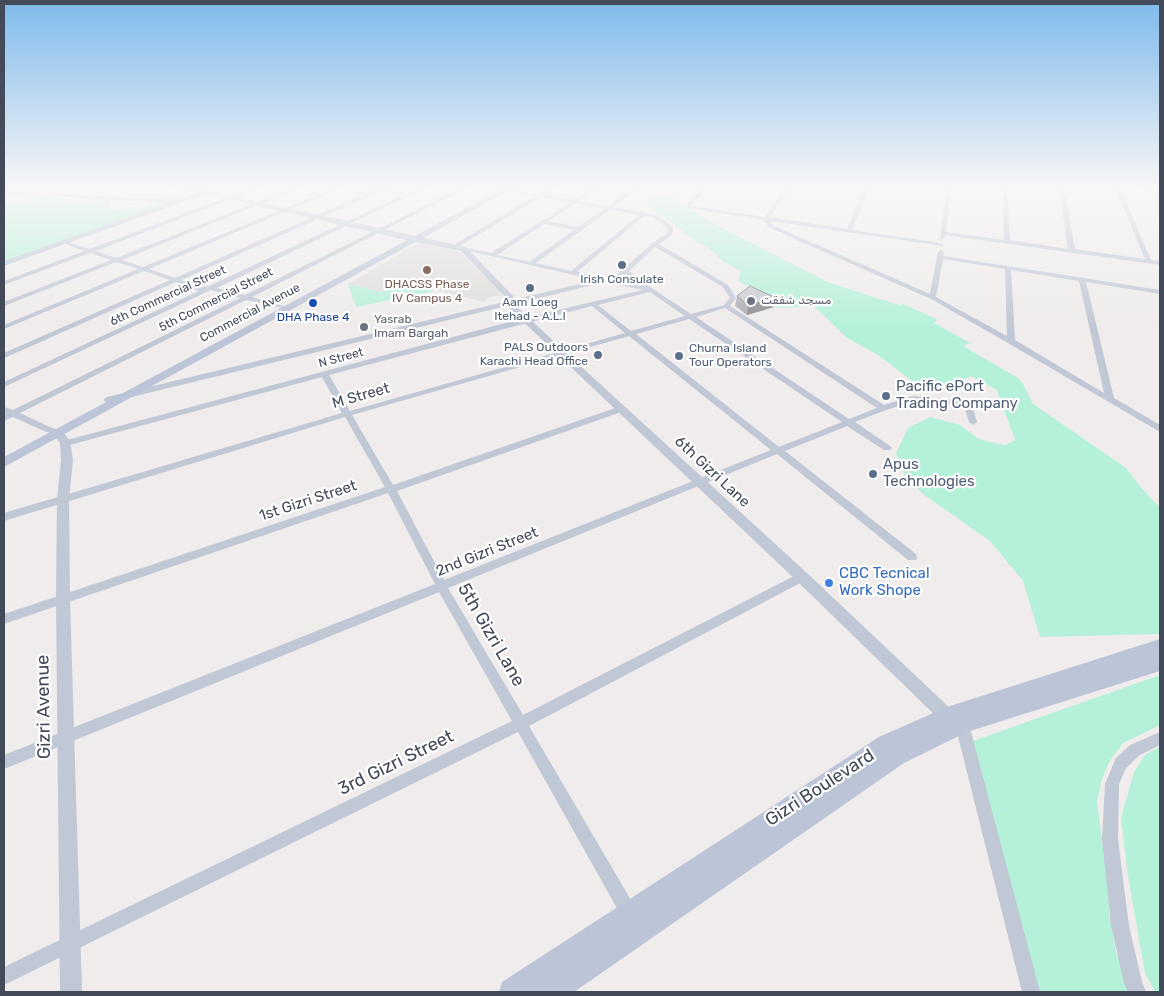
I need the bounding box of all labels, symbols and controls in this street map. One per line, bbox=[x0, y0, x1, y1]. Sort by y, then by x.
marker: Irish Consulate bbox=[616, 259, 628, 271]
street label: 6th Commercial Street bbox=[108, 263, 228, 329]
marker: DHACSS Phase IV Campus 4 bbox=[421, 264, 433, 276]
street label: 5th Commercial Street bbox=[157, 265, 275, 335]
place label: Irish Consulate bbox=[580, 273, 664, 287]
place label: DHACSS Phase IV Campus 4 bbox=[384, 278, 470, 306]
street label: Commercial Avenue bbox=[197, 280, 303, 346]
marker: Aam Loeg Itehad - A.L.I bbox=[524, 282, 536, 294]
place label: مسجد شفقت bbox=[761, 294, 831, 308]
marker: مسجد شفقت bbox=[745, 295, 757, 307]
place label: Aam Loeg Itehad - A.L.I bbox=[494, 296, 566, 324]
marker: DHA Phase 4 bbox=[307, 297, 319, 309]
place label: DHA Phase 4 bbox=[277, 311, 349, 325]
place label: Yasrab Imam Bargah bbox=[374, 313, 448, 341]
marker: Yasrab Imam Bargah bbox=[358, 321, 370, 333]
place label: PALS Outdoors Karachi Head Office bbox=[480, 341, 588, 369]
place label: Churna Island Tour Operators bbox=[689, 342, 772, 370]
street label: N Street bbox=[317, 345, 365, 371]
marker: PALS Outdoors Karachi Head Office bbox=[592, 349, 604, 361]
marker: Churna Island Tour Operators bbox=[673, 350, 685, 362]
place label: Pacific ePort Trading Company bbox=[896, 378, 1018, 413]
street label: M Street bbox=[330, 379, 392, 413]
marker: Pacific ePort Trading Company bbox=[880, 390, 892, 402]
street label: 6th Gizri Lane bbox=[671, 433, 753, 511]
place label: Apus Technologies bbox=[883, 456, 975, 491]
marker: Apus Technologies bbox=[867, 468, 879, 480]
street label: 1st Gizri Street bbox=[257, 477, 359, 525]
street label: 2nd Gizri Street bbox=[433, 523, 541, 581]
place label: CBC Tecnical Work Shope bbox=[839, 565, 930, 600]
marker: CBC Tecnical Work Shope bbox=[823, 577, 835, 589]
street label: 5th Gizri Lane bbox=[453, 580, 529, 690]
street label: Gizri Avenue bbox=[32, 655, 56, 759]
street label: 3rd Gizri Street bbox=[335, 726, 457, 800]
street label: Gizri Boulevard bbox=[761, 745, 879, 831]

